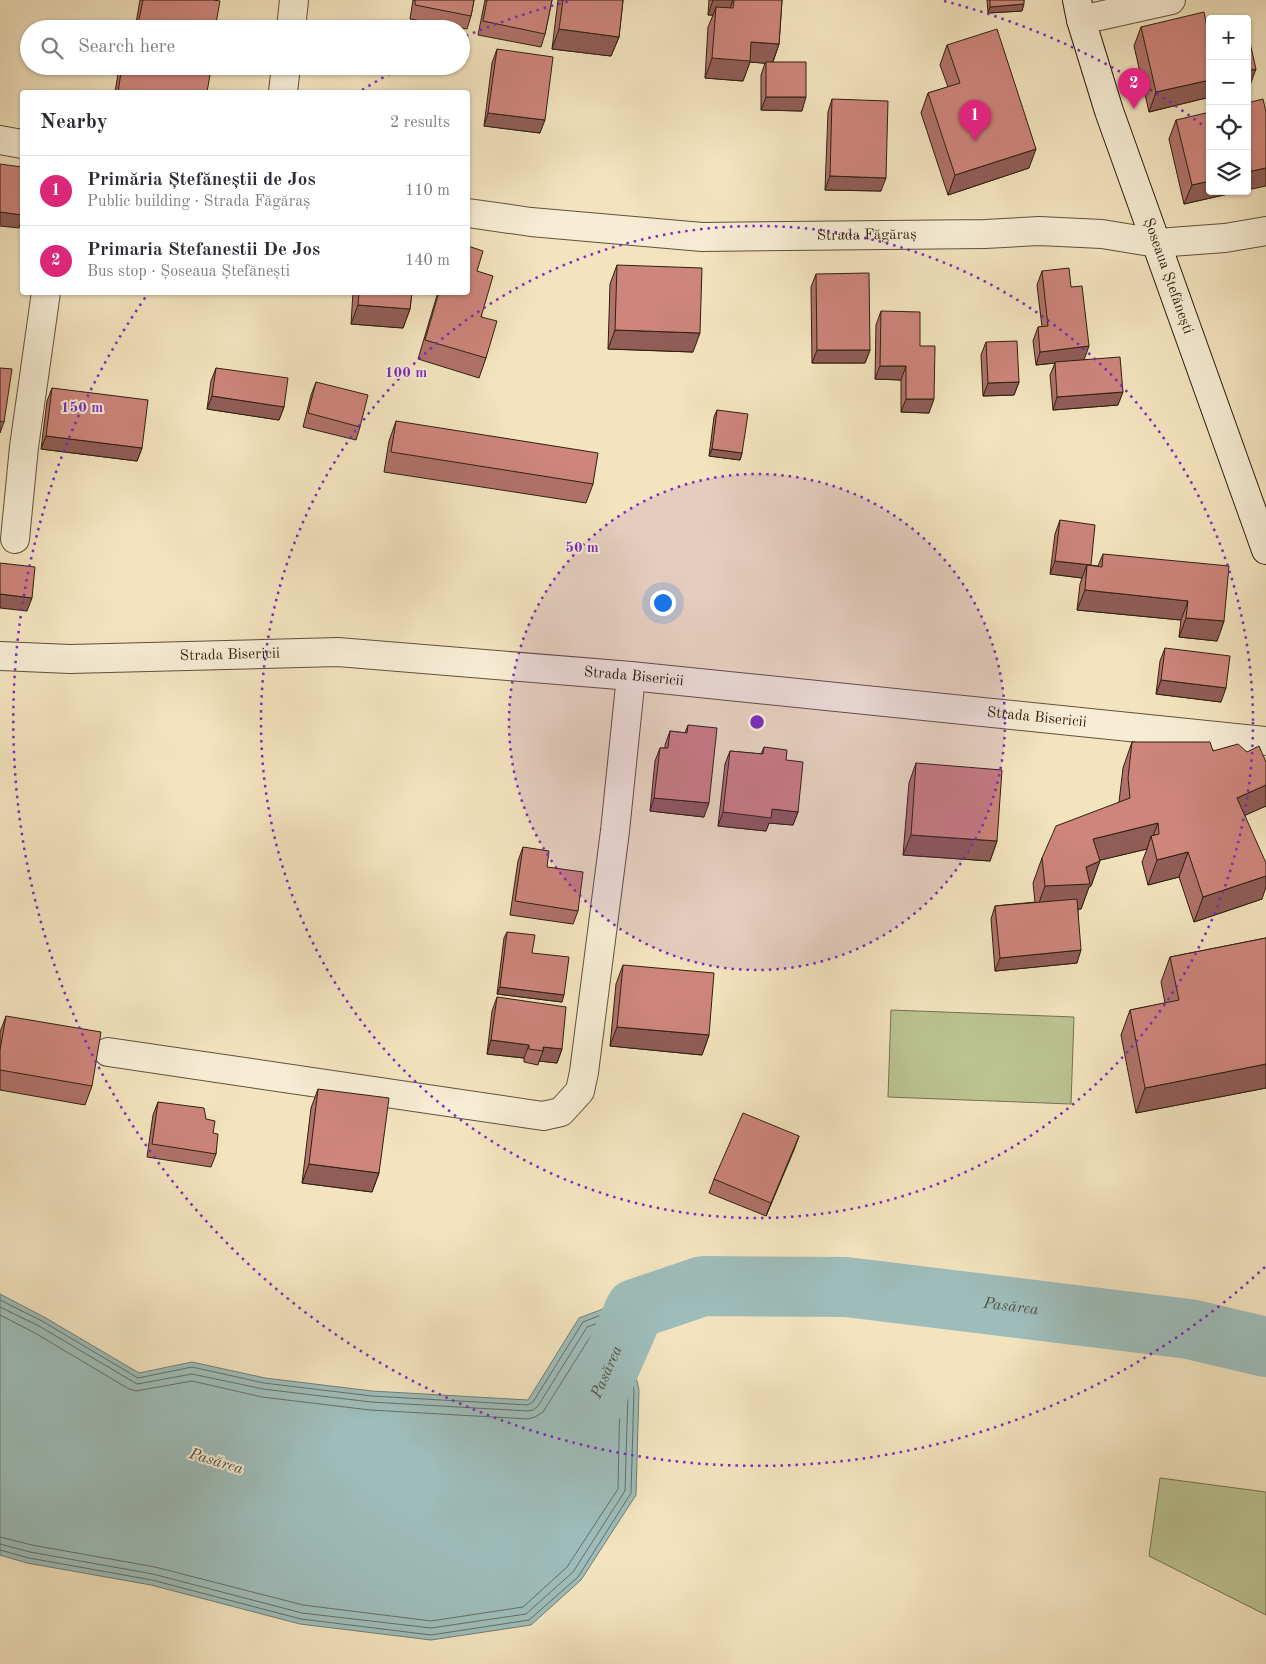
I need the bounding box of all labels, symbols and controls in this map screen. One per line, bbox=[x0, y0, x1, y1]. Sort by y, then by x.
map controls bbox=[1206, 15, 1251, 195]
button: + bbox=[1206, 15, 1251, 60]
search box bbox=[20, 20, 470, 75]
icon: search bbox=[38, 34, 66, 62]
text: Search here bbox=[78, 38, 175, 57]
button: − bbox=[1206, 60, 1251, 105]
pin: 2 bbox=[1118, 68, 1150, 109]
pin: 1 bbox=[959, 100, 991, 141]
button: locate bbox=[1206, 105, 1251, 150]
text: Nearby bbox=[40, 112, 108, 133]
text: 2 results bbox=[390, 115, 450, 131]
button: layers bbox=[1206, 150, 1251, 195]
text: Primăria Ștefăneștii de Jos bbox=[87, 171, 316, 190]
text: 1 bbox=[51, 183, 61, 199]
text: 110 m bbox=[405, 183, 450, 199]
text: Public building · Strada Făgăraș bbox=[87, 194, 310, 210]
street label: Șoseaua Ștefănești bbox=[1140, 216, 1196, 336]
street label: Strada Făgăraș bbox=[817, 227, 917, 243]
text: Primaria Stefanestii De Jos bbox=[87, 241, 320, 260]
text: 2 bbox=[51, 253, 61, 269]
text: 140 m bbox=[405, 253, 450, 269]
text: Bus stop · Șoseaua Ștefănești bbox=[87, 264, 290, 280]
text: 100 m bbox=[385, 366, 427, 381]
text: 150 m bbox=[61, 401, 103, 416]
text: 50 m bbox=[565, 541, 599, 556]
your location bbox=[650, 590, 676, 616]
street label: Strada Bisericii bbox=[180, 646, 280, 664]
street label: Strada Bisericii bbox=[583, 665, 685, 689]
street label: Strada Bisericii bbox=[986, 705, 1087, 730]
centre of rings bbox=[748, 713, 766, 731]
water label: Pasărea bbox=[981, 1296, 1040, 1319]
water label: Pasărea bbox=[588, 1343, 626, 1402]
water label: Pasărea bbox=[186, 1446, 245, 1478]

